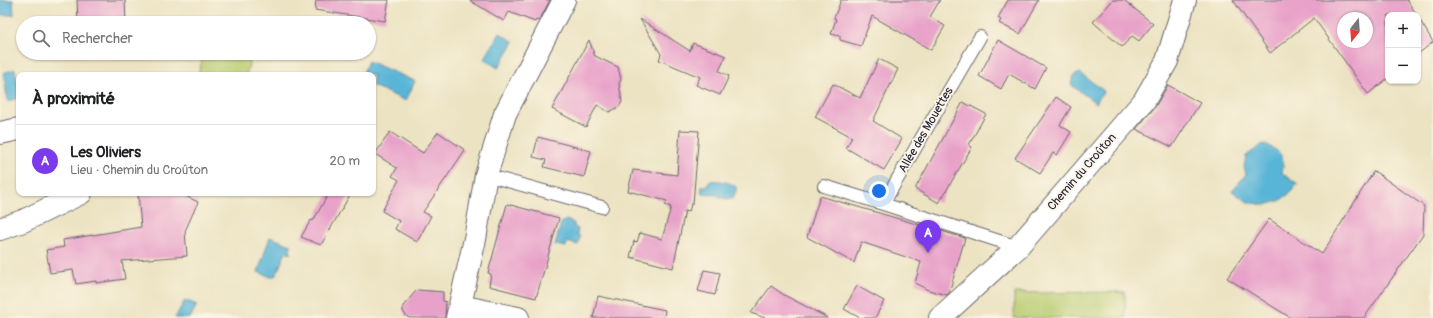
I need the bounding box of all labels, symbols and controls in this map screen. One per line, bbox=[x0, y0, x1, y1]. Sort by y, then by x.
north arrow bbox=[1337, 12, 1373, 48]
map controls bbox=[1385, 12, 1421, 84]
button: + bbox=[1385, 12, 1421, 48]
search box bbox=[16, 16, 376, 60]
icon: search bbox=[30, 27, 52, 49]
text: Rechercher bbox=[62, 29, 133, 48]
button: − bbox=[1385, 48, 1421, 84]
street label: Allée des Mouettes bbox=[895, 84, 957, 175]
text: À proximité bbox=[32, 88, 115, 109]
street label: Chemin du Croûton bbox=[1044, 130, 1120, 214]
text: Les Oliviers bbox=[70, 143, 141, 162]
text: A bbox=[41, 153, 49, 169]
text: 20 m bbox=[329, 153, 360, 169]
text: Lieu · Chemin du Croûton bbox=[70, 162, 208, 178]
your location bbox=[869, 181, 889, 201]
pin: A bbox=[915, 220, 941, 253]

